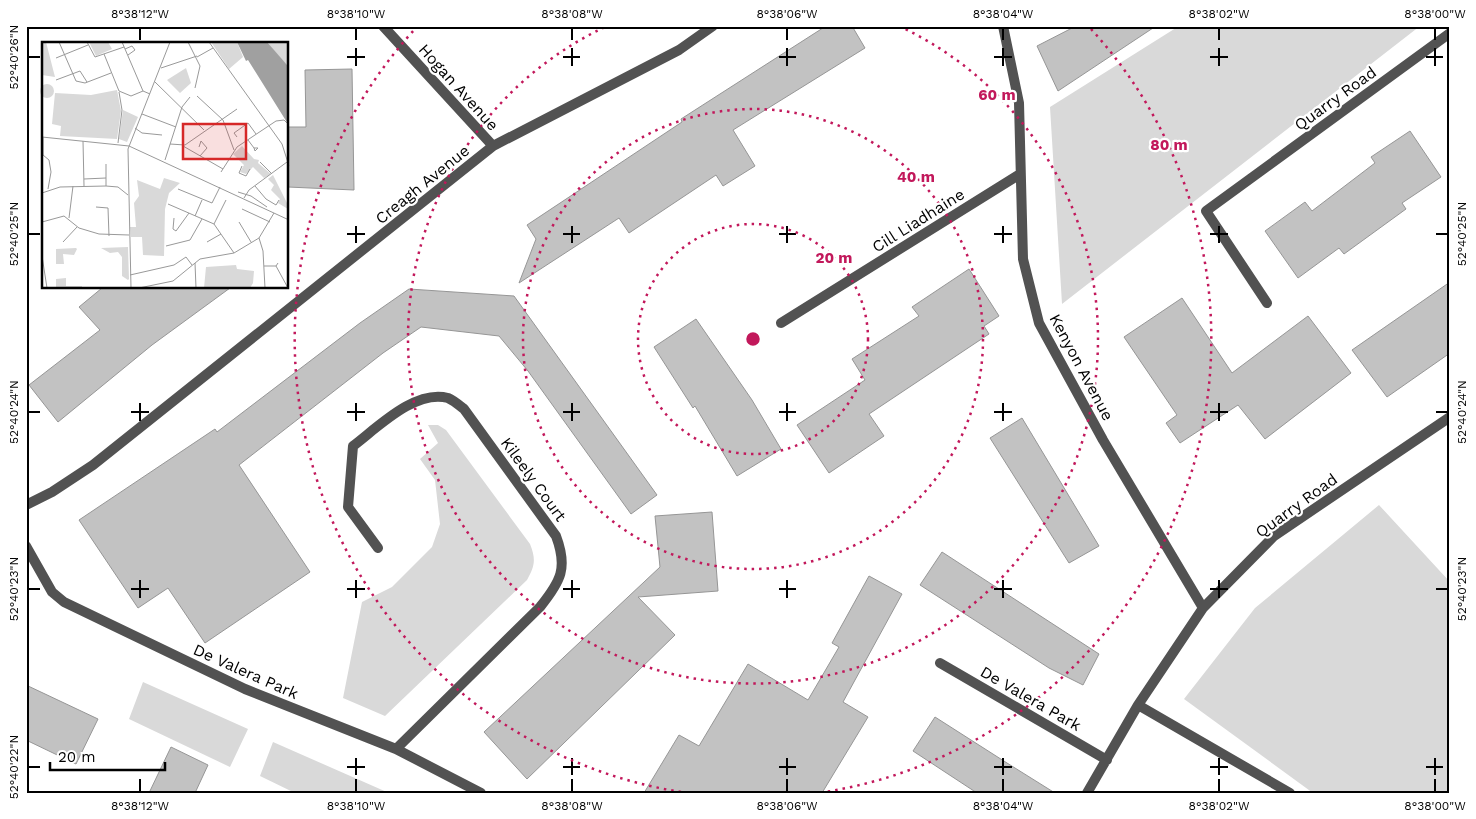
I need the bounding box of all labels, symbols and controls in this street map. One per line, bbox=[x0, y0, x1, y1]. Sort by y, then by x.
text: 8°38'12"W bbox=[111, 7, 170, 21]
text: 8°38'10"W bbox=[327, 7, 386, 21]
text: 8°38'08"W bbox=[541, 7, 603, 21]
text: 8°38'06"W bbox=[756, 7, 818, 21]
text: 8°38'04"W bbox=[973, 7, 1034, 21]
text: 8°38'02"W bbox=[1189, 7, 1250, 21]
text: 8°38'00"W bbox=[1404, 7, 1466, 21]
text: 52°40'26"N bbox=[7, 25, 21, 89]
street label: Hogan Avenue bbox=[415, 40, 503, 135]
inset map bbox=[42, 42, 289, 289]
street label: Quarry Road bbox=[1291, 62, 1380, 134]
text: 60 m bbox=[978, 86, 1016, 104]
text: 80 m bbox=[1150, 136, 1188, 154]
street label: Creagh Avenue bbox=[372, 141, 473, 228]
text: 40 m bbox=[897, 168, 935, 186]
street label: Cill Liadhaine bbox=[869, 184, 968, 256]
text: 52°40'25"N bbox=[7, 202, 21, 266]
text: 52°40'25"N bbox=[1455, 202, 1469, 266]
text: 20 m bbox=[815, 249, 853, 267]
street label: Kenyon Avenue bbox=[1045, 311, 1118, 424]
centre of rings bbox=[744, 330, 762, 348]
text: 52°40'24"N bbox=[7, 380, 21, 444]
text: 52°40'24"N bbox=[1455, 380, 1469, 444]
street label: Kileely Court bbox=[497, 434, 571, 525]
street label: Quarry Road bbox=[1252, 469, 1341, 541]
text: 52°40'23"N bbox=[7, 557, 21, 621]
text: 52°40'23"N bbox=[1455, 557, 1469, 621]
street label: De Valera Park bbox=[190, 640, 301, 703]
street label: De Valera Park bbox=[977, 662, 1084, 735]
text: 52°40'22"N bbox=[7, 735, 21, 799]
scale bar bbox=[50, 739, 165, 771]
text: 20 m bbox=[58, 748, 96, 766]
text: 8°38'12"W bbox=[111, 799, 170, 813]
text: 8°38'10"W bbox=[327, 799, 386, 813]
text: 8°38'08"W bbox=[541, 799, 603, 813]
text: 8°38'06"W bbox=[756, 799, 818, 813]
text: 8°38'04"W bbox=[973, 799, 1034, 813]
text: 8°38'02"W bbox=[1189, 799, 1250, 813]
text: 8°38'00"W bbox=[1404, 799, 1466, 813]

